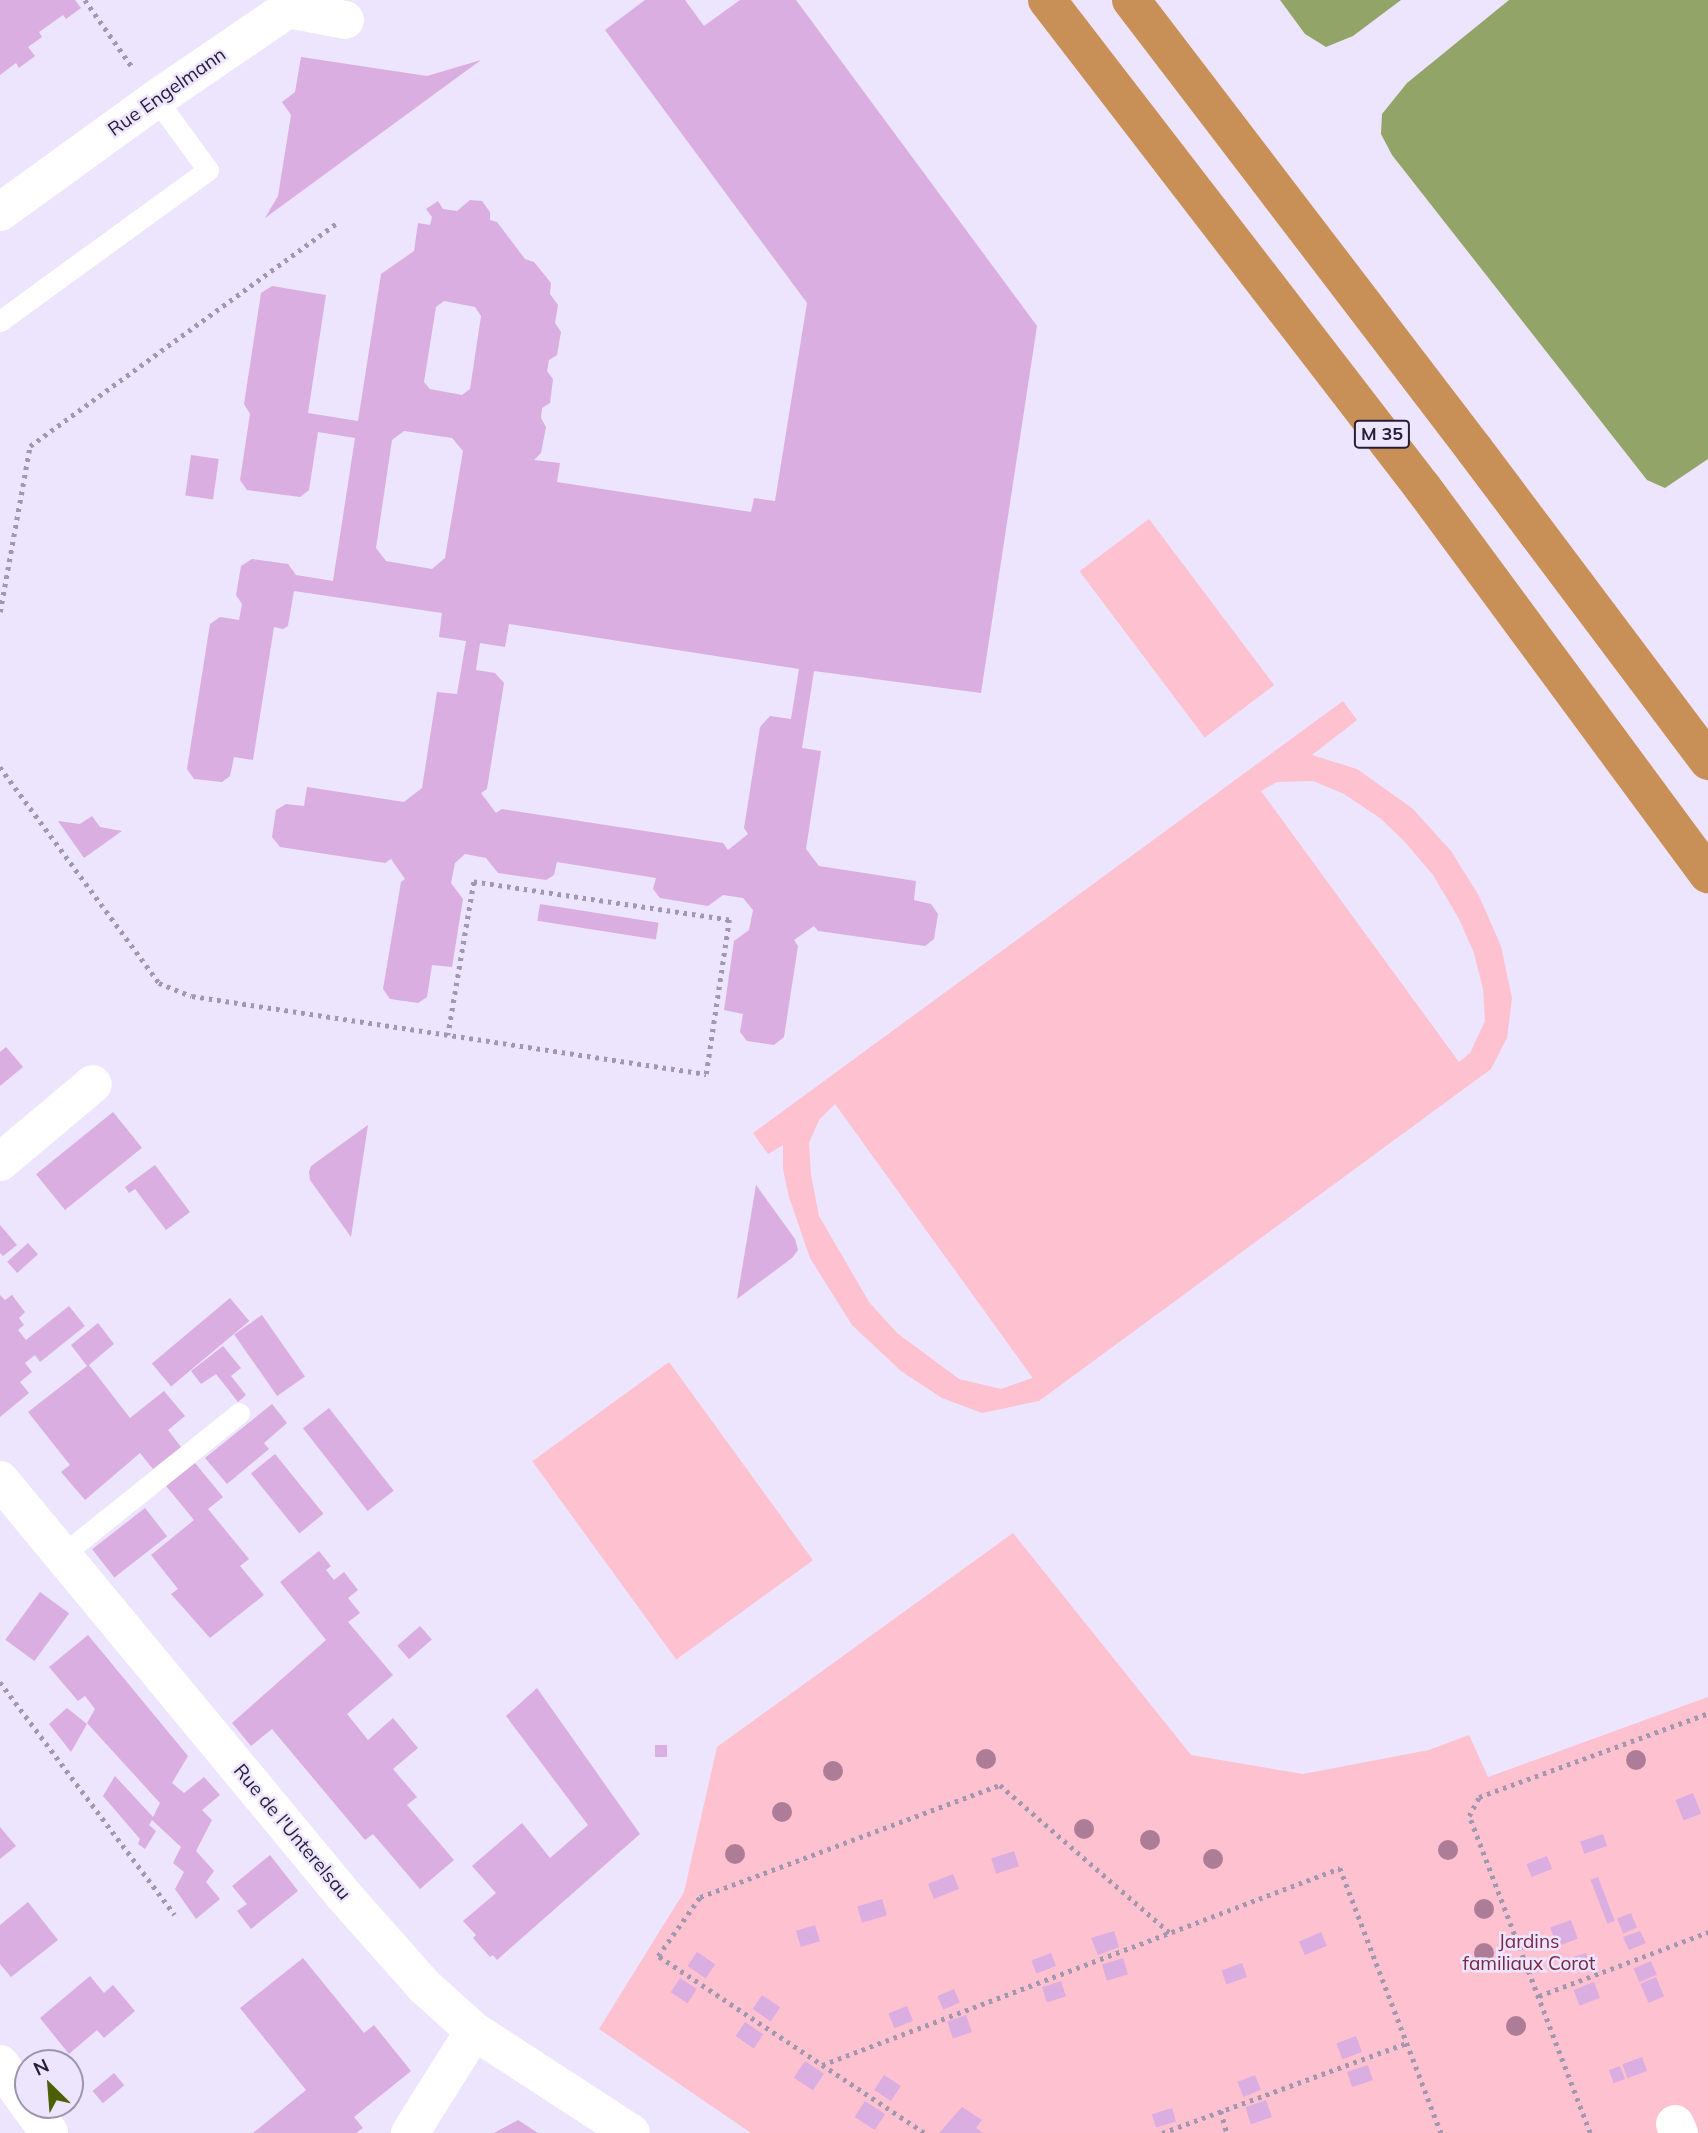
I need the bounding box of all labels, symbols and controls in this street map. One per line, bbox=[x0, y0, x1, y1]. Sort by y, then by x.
street label: Rue Engelmann bbox=[104, 43, 230, 141]
road number: M 35 bbox=[1352, 420, 1412, 448]
street label: Rue de l'Unterelsau bbox=[229, 1760, 355, 1904]
park label: Jardins familiaux Corot bbox=[1463, 1931, 1595, 1975]
north arrow bbox=[14, 2049, 84, 2119]
text: N bbox=[29, 2053, 53, 2081]

